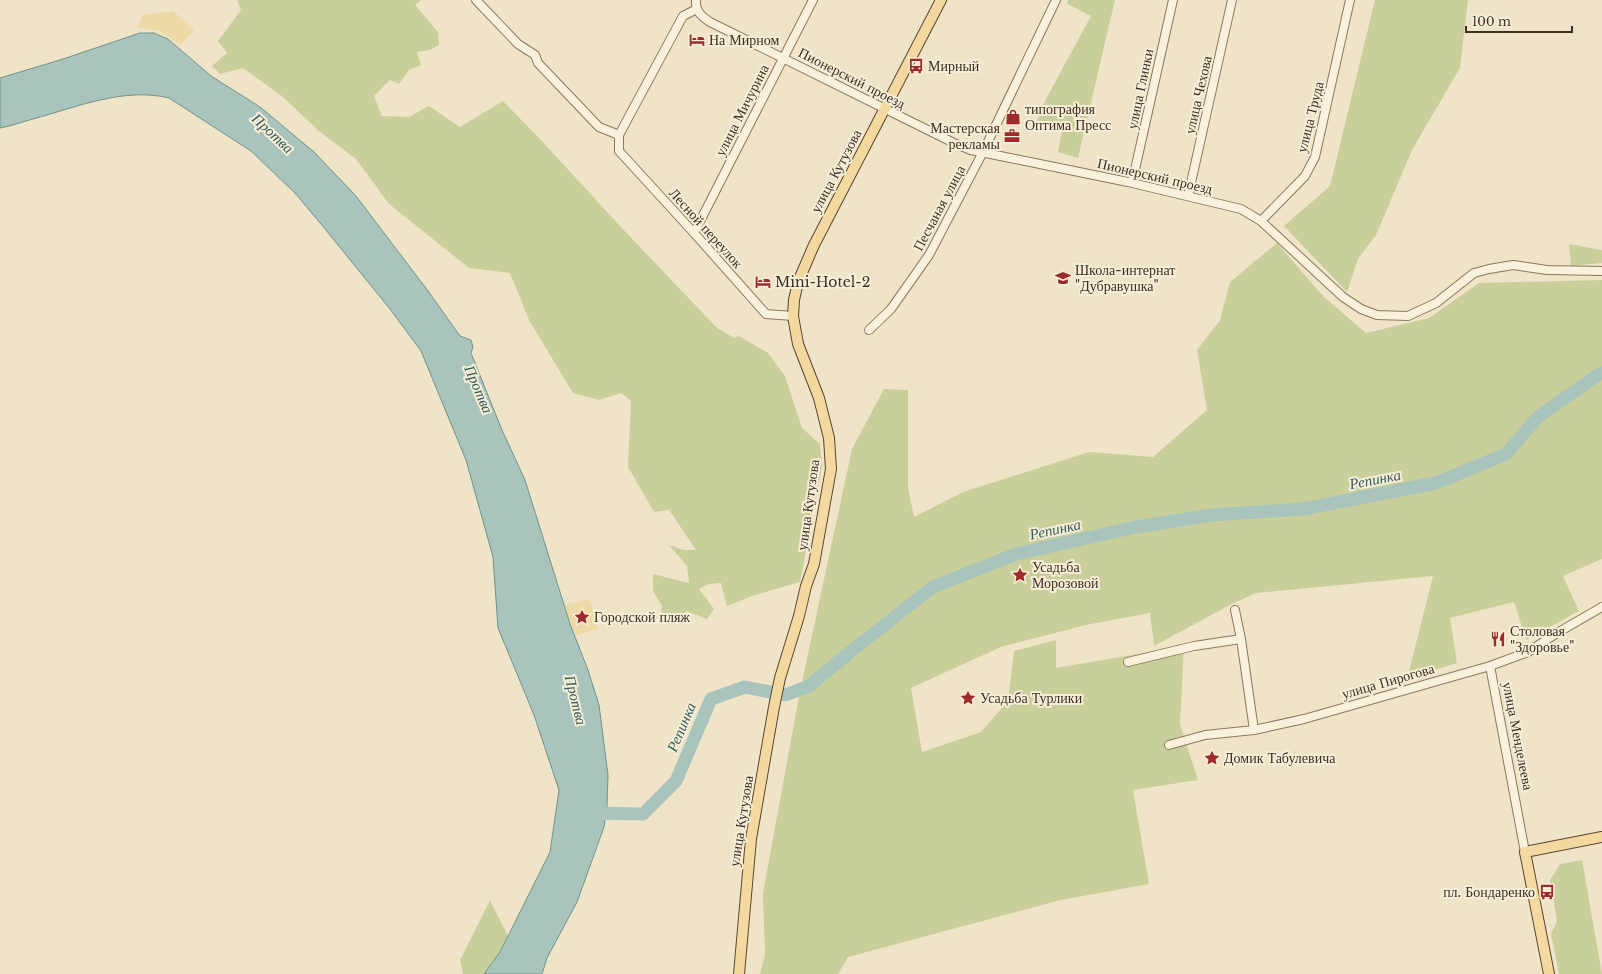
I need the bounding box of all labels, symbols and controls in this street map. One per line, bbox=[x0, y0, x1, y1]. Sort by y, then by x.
scale bar bbox=[1466, 8, 1572, 34]
text: 100 m bbox=[1472, 14, 1511, 29]
hotel icon: На Мирном bbox=[688, 31, 706, 49]
place label: На Мирном bbox=[709, 31, 780, 49]
street label: Пионерский проезд bbox=[795, 43, 909, 113]
street label: улица Глинки bbox=[1123, 47, 1157, 131]
street label: улица Чехова bbox=[1180, 53, 1216, 136]
bus stop icon: Мирный bbox=[907, 57, 925, 75]
place label: Мирный bbox=[928, 57, 980, 75]
street label: улица Мичурина bbox=[711, 60, 773, 159]
street label: улица Труда bbox=[1292, 79, 1328, 155]
place label: типография Оптима Пресс bbox=[1025, 100, 1111, 134]
water label: Протва bbox=[247, 108, 298, 157]
shop icon: типография Оптима Пресс bbox=[1004, 108, 1022, 126]
place label: Мастерская рекламы bbox=[930, 119, 1001, 153]
street label: улица Кутузова bbox=[806, 126, 866, 216]
office icon: Мастерская рекламы bbox=[1003, 127, 1021, 145]
street label: Пионерский проезд bbox=[1096, 154, 1214, 198]
street label: Песчаная улица bbox=[909, 161, 970, 254]
street label: Лесной переулок bbox=[665, 184, 747, 272]
place label: Школа-интернат "Дубравушка" bbox=[1075, 261, 1176, 295]
school or university icon: Школа-интернат "Дубравушка" bbox=[1054, 269, 1072, 287]
hotel icon: Mini-Hotel-2 bbox=[754, 273, 772, 291]
place label: Mini-Hotel-2 bbox=[775, 273, 870, 291]
water label: Протва bbox=[460, 361, 498, 416]
street label: улица Кутузова bbox=[793, 457, 823, 552]
water label: Репинка bbox=[1347, 465, 1402, 493]
water label: Репинка bbox=[1027, 514, 1082, 544]
place label: Усадьба Морозовой bbox=[1032, 558, 1099, 592]
place icon: Усадьба Морозовой bbox=[1011, 566, 1029, 584]
place icon: Городской пляж bbox=[573, 608, 591, 626]
place label: Городской пляж bbox=[594, 608, 690, 626]
place label: Столовая "Здоровье" bbox=[1510, 622, 1574, 656]
restaurant icon: Столовая "Здоровье" bbox=[1489, 630, 1507, 648]
street label: улица Пирогова bbox=[1340, 659, 1437, 703]
water label: Протва bbox=[560, 672, 591, 727]
street label: улица Менделеева bbox=[1499, 680, 1537, 792]
place icon: Усадьба Турлики bbox=[959, 689, 977, 707]
place label: Усадьба Турлики bbox=[980, 689, 1083, 707]
water label: Репинка bbox=[662, 699, 700, 756]
place icon: Домик Табулевича bbox=[1203, 749, 1221, 767]
place label: Домик Табулевича bbox=[1224, 749, 1336, 767]
street label: улица Кутузова bbox=[725, 773, 757, 868]
place label: пл. Бондаренко bbox=[1443, 883, 1535, 901]
bus stop icon: пл. Бондаренко bbox=[1538, 883, 1556, 901]

